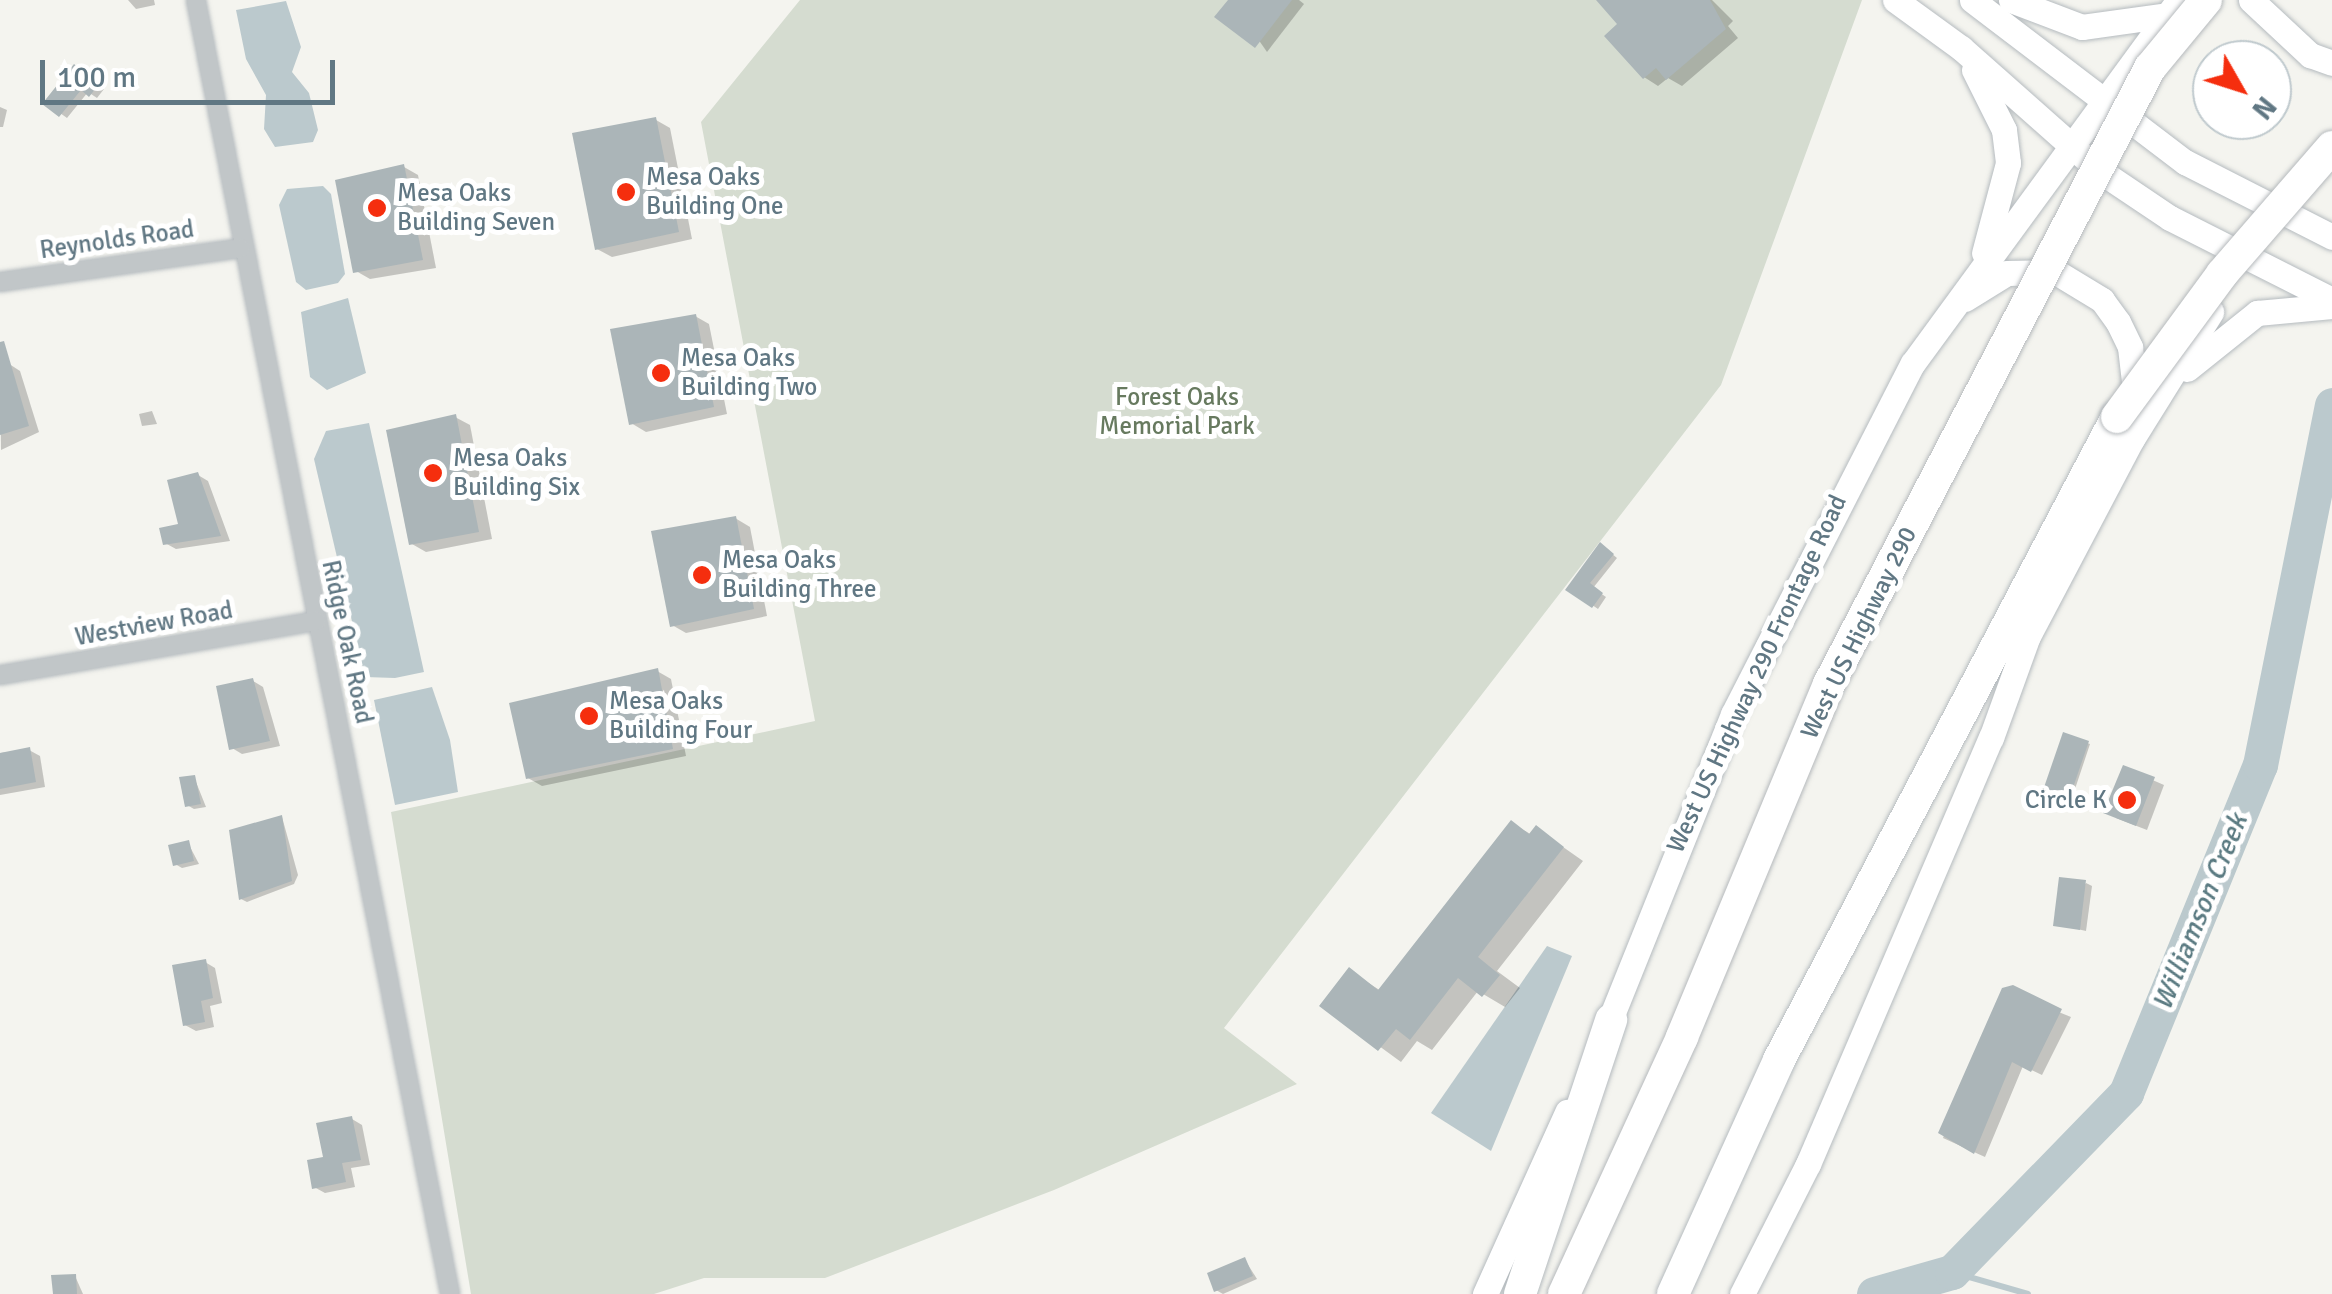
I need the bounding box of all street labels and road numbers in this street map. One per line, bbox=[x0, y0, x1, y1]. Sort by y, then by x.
street label: Reynolds Road bbox=[38, 214, 196, 266]
street label: West US Highway 290 Frontage Road bbox=[1661, 490, 1853, 858]
street label: West US Highway 290 bbox=[1795, 522, 1923, 744]
street label: Ridge Oak Road bbox=[315, 557, 379, 727]
street label: Westview Road bbox=[73, 595, 235, 653]

